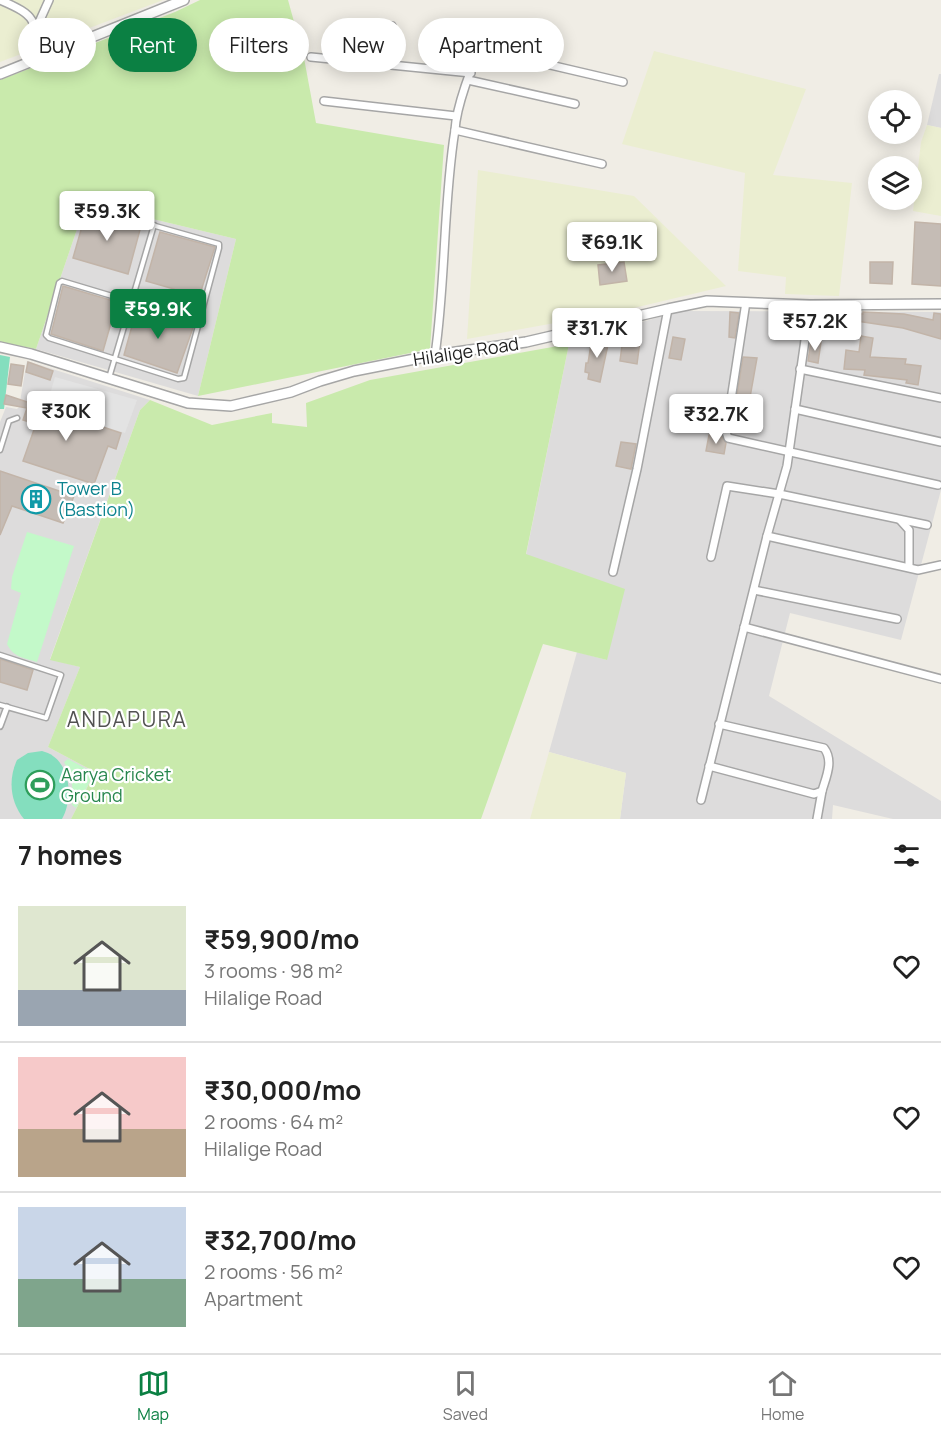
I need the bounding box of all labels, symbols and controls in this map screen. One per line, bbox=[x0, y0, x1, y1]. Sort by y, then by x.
chip: Buy bbox=[18, 18, 96, 72]
chip: Rent bbox=[108, 18, 197, 72]
chip: Filters bbox=[209, 18, 309, 72]
chip: New bbox=[321, 18, 406, 72]
chip: Apartment bbox=[418, 18, 564, 72]
map controls bbox=[868, 90, 922, 210]
button: locate bbox=[868, 90, 922, 144]
button: layers bbox=[868, 156, 922, 210]
pin: ₹59.3K bbox=[58, 191, 156, 242]
text: ₹59.3K bbox=[73, 197, 141, 224]
pin: ₹69.1K bbox=[563, 222, 661, 273]
text: ₹69.1K bbox=[581, 228, 643, 255]
pin: ₹59.9K bbox=[109, 289, 207, 340]
text: ₹59.9K bbox=[124, 295, 192, 322]
pin: ₹57.2K bbox=[766, 301, 864, 352]
text: ₹57.2K bbox=[782, 307, 848, 334]
pin: ₹31.7K bbox=[548, 308, 646, 359]
text: ₹31.7K bbox=[566, 314, 628, 341]
street label: Hilalige Road bbox=[411, 331, 520, 371]
pin: ₹30K bbox=[30, 391, 102, 442]
pin: ₹32.7K bbox=[667, 394, 765, 445]
text: ₹30K bbox=[41, 397, 91, 424]
text: ₹32.7K bbox=[683, 400, 749, 427]
place label: Tower B (Bastion) bbox=[57, 476, 135, 521]
building icon: Tower B (Bastion) bbox=[20, 483, 52, 515]
district label: ANDAPURA bbox=[67, 705, 187, 733]
place label: Aarya Cricket Ground bbox=[61, 762, 172, 807]
sports icon: Aarya Cricket Ground bbox=[24, 769, 56, 801]
text: 7 homes bbox=[18, 837, 122, 873]
icon: filters bbox=[890, 839, 923, 872]
text: ₹59,900/mo bbox=[204, 921, 359, 957]
icon: home bbox=[66, 930, 138, 1002]
icon: heart bbox=[890, 950, 923, 983]
text: 3 rooms · 98 m² bbox=[204, 957, 343, 984]
text: Hilalige Road bbox=[204, 984, 322, 1011]
text: ₹30,000/mo bbox=[204, 1072, 361, 1108]
icon: home bbox=[66, 1081, 138, 1153]
icon: heart bbox=[890, 1101, 923, 1134]
text: 2 rooms · 64 m² bbox=[204, 1108, 343, 1135]
text: Hilalige Road bbox=[204, 1135, 322, 1162]
text: ₹32,700/mo bbox=[204, 1222, 356, 1258]
icon: home bbox=[66, 1231, 138, 1303]
icon: heart bbox=[890, 1251, 923, 1284]
text: 2 rooms · 56 m² bbox=[204, 1258, 343, 1285]
text: Apartment bbox=[204, 1285, 303, 1312]
tab: Map bbox=[137, 1367, 170, 1425]
tab: Saved bbox=[443, 1367, 488, 1425]
tab: Home bbox=[761, 1367, 804, 1425]

